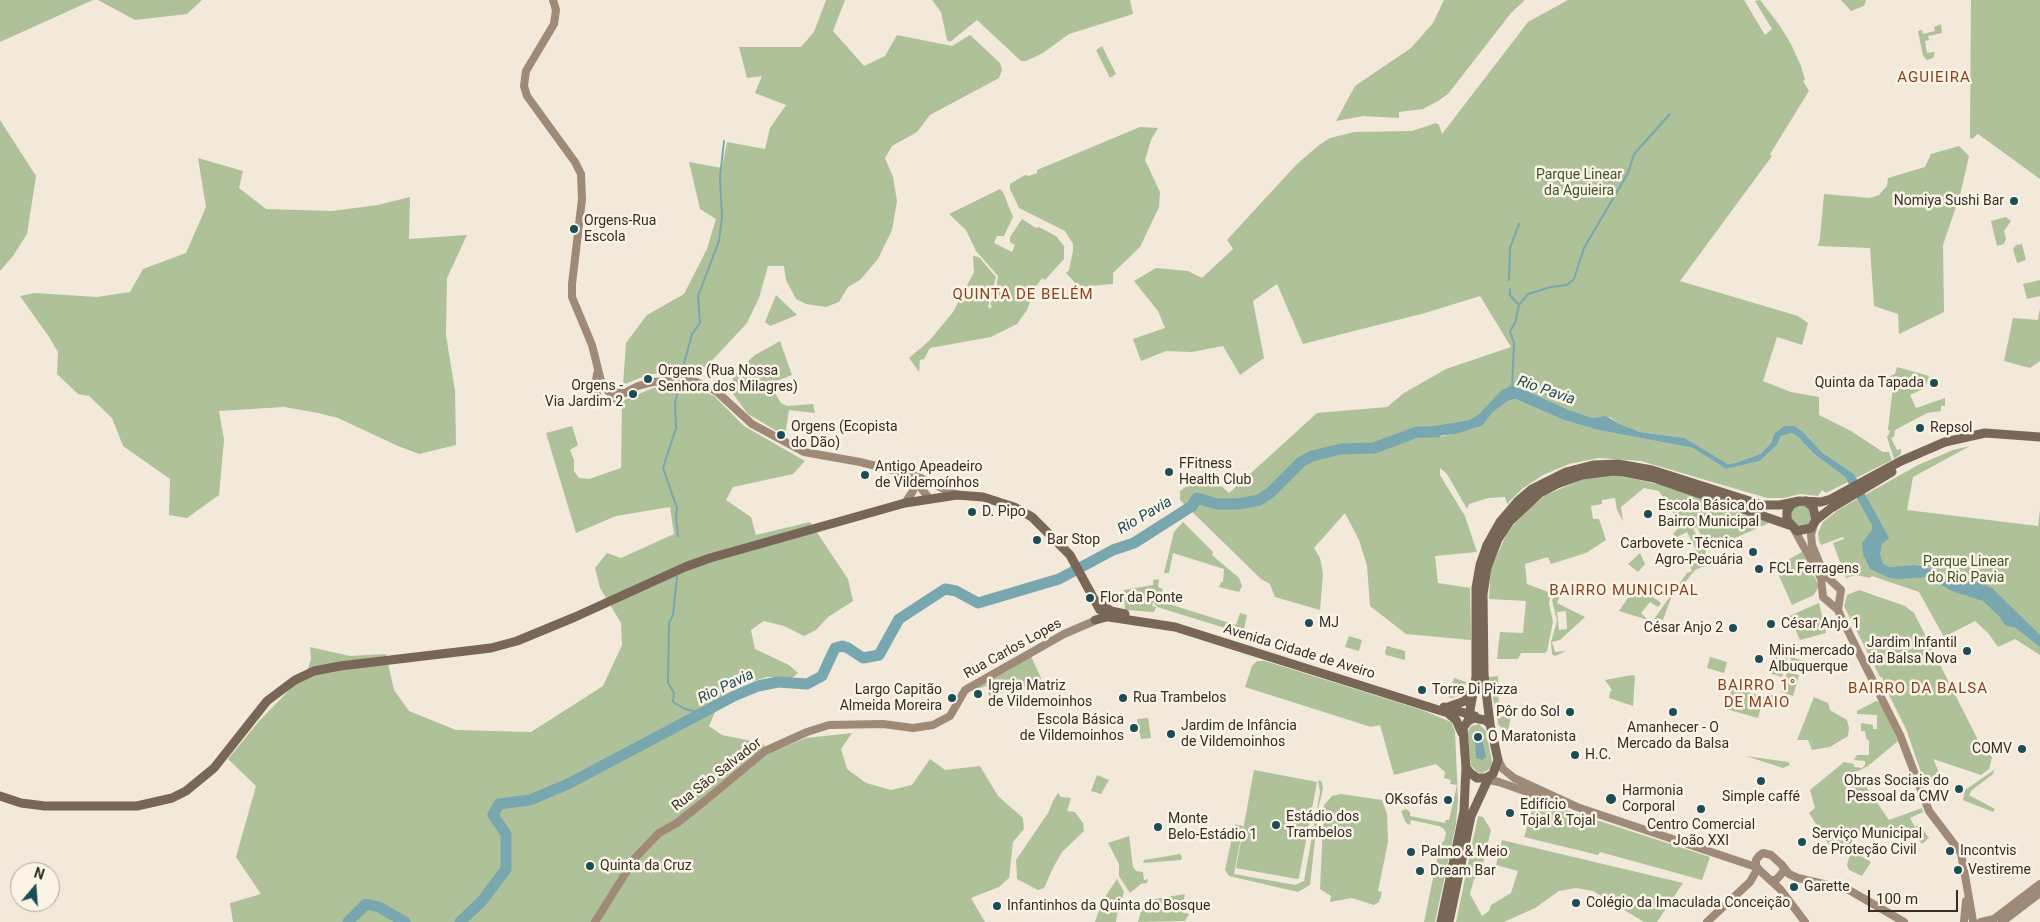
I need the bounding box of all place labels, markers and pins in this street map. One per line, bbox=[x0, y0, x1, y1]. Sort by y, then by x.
place label: Nomiya Sushi Bar bbox=[1894, 193, 2004, 209]
marker: Nomiya Sushi Bar bbox=[2008, 195, 2020, 207]
place label: Orgens-Rua Escola bbox=[584, 213, 656, 246]
marker: Orgens-Rua Escola bbox=[568, 223, 580, 235]
place label: Orgens (Rua Nossa Senhora dos Milagres) bbox=[658, 363, 798, 396]
marker: Orgens (Rua Nossa Senhora dos Milagres) bbox=[642, 373, 654, 385]
place label: Quinta da Tapada bbox=[1815, 375, 1924, 391]
marker: Quinta da Tapada bbox=[1928, 377, 1940, 389]
place label: Orgens - Via Jardim 2 bbox=[545, 378, 623, 411]
marker: Orgens - Via Jardim 2 bbox=[627, 388, 639, 400]
place label: Orgens (Ecopista do Dão) bbox=[791, 419, 898, 452]
place label: Repsol bbox=[1930, 420, 1973, 436]
marker: Repsol bbox=[1914, 422, 1926, 434]
marker: Orgens (Ecopista do Dão) bbox=[775, 429, 787, 441]
place label: FFitness Health Club bbox=[1179, 456, 1251, 488]
place label: Antigo Apeadeiro de Vildemoínhos bbox=[875, 459, 983, 492]
marker: FFitness Health Club bbox=[1163, 466, 1175, 478]
marker: Antigo Apeadeiro de Vildemoínhos bbox=[859, 469, 871, 481]
place label: Escola Básica do Bairro Municipal bbox=[1658, 498, 1764, 530]
place label: D. Pipo bbox=[982, 504, 1026, 520]
marker: D. Pipo bbox=[966, 506, 978, 518]
marker: Escola Básica do Bairro Municipal bbox=[1642, 508, 1654, 520]
place label: Bar Stop bbox=[1047, 532, 1100, 548]
marker: Bar Stop bbox=[1031, 534, 1043, 546]
place label: Carbovete - Técnica Agro-Pecuária bbox=[1620, 536, 1743, 568]
marker: Carbovete - Técnica Agro-Pecuária bbox=[1747, 546, 1759, 558]
place label: FCL Ferragens bbox=[1769, 561, 1859, 577]
marker: FCL Ferragens bbox=[1753, 563, 1765, 575]
place label: Flor da Ponte bbox=[1100, 590, 1183, 606]
marker: Flor da Ponte bbox=[1084, 592, 1096, 604]
place label: MJ bbox=[1319, 615, 1339, 631]
place label: César Anjo 1 bbox=[1781, 616, 1860, 632]
marker: MJ bbox=[1303, 617, 1315, 629]
marker: César Anjo 1 bbox=[1765, 618, 1777, 630]
place label: César Anjo 2 bbox=[1644, 620, 1723, 636]
marker: César Anjo 2 bbox=[1727, 622, 1739, 634]
place label: Jardim Infantil da Balsa Nova bbox=[1867, 635, 1957, 668]
place label: Mini-mercado Albuquerque bbox=[1769, 643, 1855, 676]
marker: Jardim Infantil da Balsa Nova bbox=[1961, 645, 1973, 657]
marker: Mini-mercado Albuquerque bbox=[1753, 653, 1765, 665]
place label: Igreja Matriz de Vildemoinhos bbox=[988, 678, 1092, 710]
place label: Largo Capitão Almeida Moreira bbox=[840, 682, 942, 714]
place label: Torre Di Pizza bbox=[1432, 682, 1518, 698]
marker: Torre Di Pizza bbox=[1416, 684, 1428, 696]
marker: Igreja Matriz de Vildemoinhos bbox=[972, 688, 984, 700]
place label: Rua Trambelos bbox=[1133, 690, 1227, 706]
marker: Largo Capitão Almeida Moreira bbox=[946, 692, 958, 704]
marker: Rua Trambelos bbox=[1117, 692, 1129, 704]
place label: Pôr do Sol bbox=[1496, 704, 1560, 720]
marker: Pôr do Sol bbox=[1564, 706, 1576, 718]
marker: Amanhecer - O Mercado da Balsa bbox=[1667, 706, 1679, 718]
place label: Escola Básica de Vildemoinhos bbox=[1020, 712, 1124, 744]
place label: Jardim de Infância de Vildemoinhos bbox=[1181, 718, 1297, 750]
place label: Amanhecer - O Mercado da Balsa bbox=[1617, 720, 1729, 752]
marker: Escola Básica de Vildemoinhos bbox=[1128, 722, 1140, 734]
marker: Jardim de Infância de Vildemoinhos bbox=[1165, 728, 1177, 740]
place label: O Maratonista bbox=[1488, 729, 1576, 745]
marker: O Maratonista bbox=[1472, 731, 1484, 743]
place label: COMV bbox=[1972, 741, 2012, 757]
marker: COMV bbox=[2016, 743, 2028, 755]
place label: H.C. bbox=[1585, 747, 1611, 763]
marker: H.C. bbox=[1569, 749, 1581, 761]
place label: Obras Sociais do Pessoal da CMV bbox=[1844, 773, 1949, 806]
marker: Simple caffé bbox=[1755, 775, 1767, 787]
place label: Harmonia Corporal bbox=[1622, 783, 1683, 816]
marker: Obras Sociais do Pessoal da CMV bbox=[1953, 783, 1965, 795]
place label: Simple caffé bbox=[1722, 789, 1800, 805]
place label: OKsofás bbox=[1385, 792, 1438, 808]
marker: Harmonia Corporal bbox=[1604, 792, 1618, 806]
marker: OKsofás bbox=[1442, 794, 1454, 806]
place label: Edifício Tojal & Tojal bbox=[1520, 797, 1596, 830]
marker: Centro Comercial João XXI bbox=[1695, 803, 1707, 815]
marker: Edifício Tojal & Tojal bbox=[1504, 807, 1516, 819]
place label: Estádio dos Trambelos bbox=[1286, 809, 1359, 842]
place label: Monte Belo-Estádio 1 bbox=[1168, 811, 1257, 844]
place label: Centro Comercial João XXI bbox=[1647, 817, 1755, 850]
marker: Estádio dos Trambelos bbox=[1270, 819, 1282, 831]
marker: Monte Belo-Estádio 1 bbox=[1152, 821, 1164, 833]
place label: Serviço Municipal de Proteção Civil bbox=[1812, 826, 1922, 859]
marker: Serviço Municipal de Proteção Civil bbox=[1796, 836, 1808, 848]
place label: Incontvis bbox=[1960, 843, 2017, 859]
place label: Palmo & Meio bbox=[1421, 844, 1508, 860]
marker: Incontvis bbox=[1944, 845, 1956, 857]
marker: Palmo & Meio bbox=[1405, 846, 1417, 858]
place label: Quinta da Cruz bbox=[600, 858, 692, 874]
marker: Quinta da Cruz bbox=[584, 860, 596, 872]
place label: Vestireme bbox=[1968, 862, 2031, 878]
place label: Dream Bar bbox=[1430, 863, 1496, 879]
marker: Vestireme bbox=[1952, 864, 1964, 876]
marker: Dream Bar bbox=[1414, 865, 1426, 877]
place label: Garette bbox=[1804, 879, 1850, 895]
marker: Garette bbox=[1788, 881, 1800, 893]
place label: Colégio da Imaculada Conceição bbox=[1586, 895, 1790, 911]
marker: Colégio da Imaculada Conceição bbox=[1570, 897, 1582, 909]
place label: Infantinhos da Quinta do Bosque bbox=[1007, 898, 1210, 914]
marker: Infantinhos da Quinta do Bosque bbox=[991, 900, 1003, 912]

